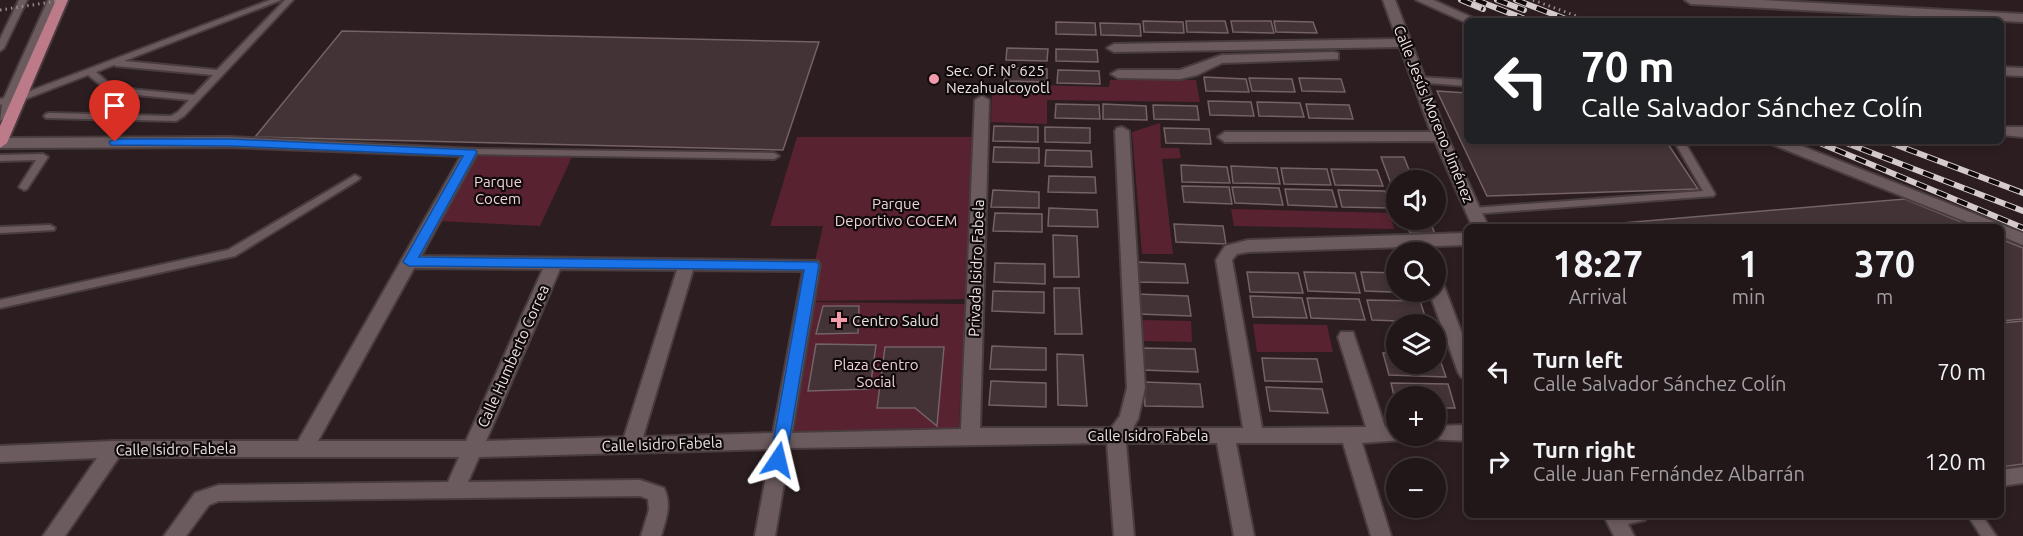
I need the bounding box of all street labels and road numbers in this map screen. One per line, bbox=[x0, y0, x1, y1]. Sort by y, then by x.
street label: Calle Jesús Moreno Jiménez bbox=[1391, 23, 1477, 205]
street label: Privada Isidro Fabela bbox=[965, 199, 987, 337]
street label: Calle Humberto Correa bbox=[474, 282, 552, 430]
street label: Calle Isidro Fabela bbox=[1088, 427, 1208, 444]
street label: Calle Isidro Fabela bbox=[601, 433, 723, 455]
street label: Calle Isidro Fabela bbox=[115, 439, 237, 459]

